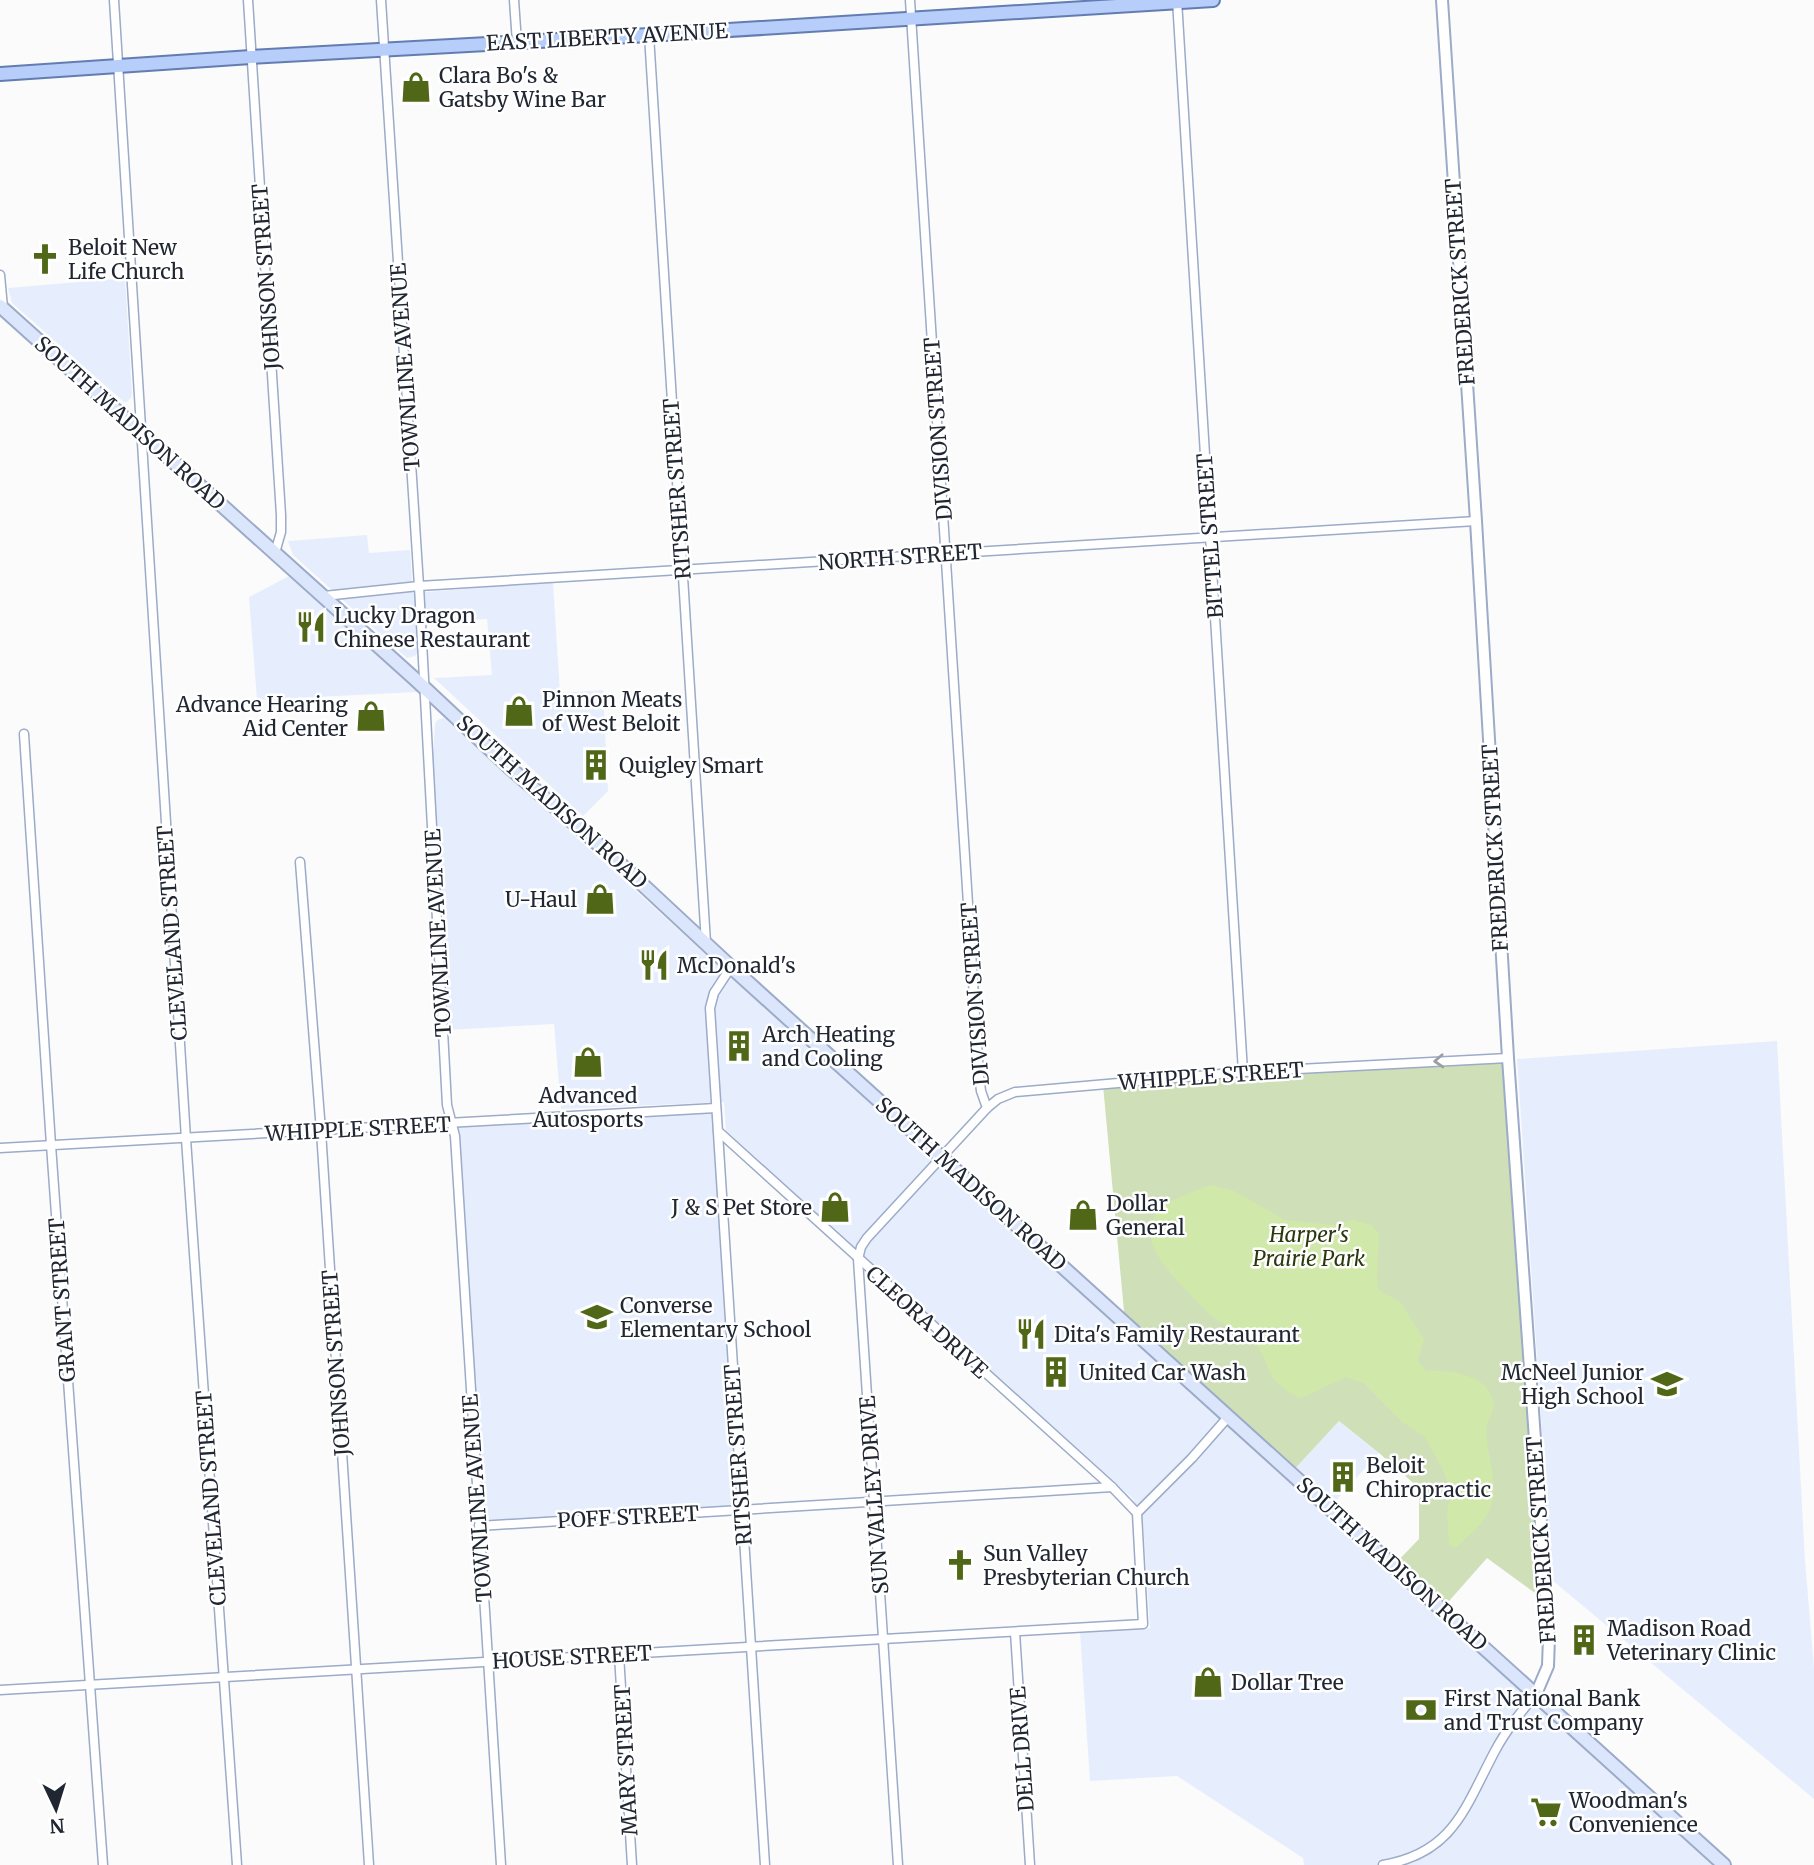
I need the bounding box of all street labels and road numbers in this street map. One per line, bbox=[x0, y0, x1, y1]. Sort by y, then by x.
street label: EAST LIBERTY AVENUE bbox=[485, 17, 729, 57]
street label: FREDERICK STREET bbox=[1439, 177, 1481, 387]
street label: JOHNSON STREET bbox=[246, 183, 286, 372]
street label: TOWNLINE AVENUE bbox=[384, 261, 426, 472]
street label: SOUTH MADISON ROAD bbox=[29, 330, 231, 516]
street label: DIVISION STREET bbox=[918, 336, 958, 521]
street label: RITSHER STREET bbox=[657, 397, 697, 581]
street label: BITTEL STREET bbox=[1191, 452, 1229, 620]
street label: NORTH STREET bbox=[817, 538, 983, 576]
street label: SOUTH MADISON ROAD bbox=[451, 709, 653, 895]
street label: FREDERICK STREET bbox=[1476, 743, 1514, 952]
street label: CLEVELAND STREET bbox=[151, 824, 193, 1042]
street label: TOWNLINE AVENUE bbox=[419, 827, 457, 1038]
street label: DIVISION STREET bbox=[955, 901, 995, 1086]
street label: WHIPPLE STREET bbox=[1116, 1056, 1305, 1096]
street label: SOUTH MADISON ROAD bbox=[870, 1091, 1072, 1277]
street label: WHIPPLE STREET bbox=[263, 1111, 452, 1147]
street label: GRANT STREET bbox=[43, 1217, 81, 1383]
street label: CLEORA DRIVE bbox=[860, 1260, 994, 1384]
street label: JOHNSON STREET bbox=[316, 1269, 356, 1458]
street label: RITSHER STREET bbox=[718, 1363, 758, 1547]
street label: CLEVELAND STREET bbox=[190, 1389, 232, 1607]
street label: TOWNLINE AVENUE bbox=[456, 1392, 498, 1603]
street label: SUN VALLEY DRIVE bbox=[854, 1394, 894, 1595]
street label: FREDERICK STREET bbox=[1520, 1435, 1562, 1645]
street label: SOUTH MADISON ROAD bbox=[1291, 1471, 1493, 1657]
street label: POFF STREET bbox=[556, 1500, 700, 1534]
street label: HOUSE STREET bbox=[491, 1639, 653, 1675]
street label: MARY STREET bbox=[609, 1683, 643, 1836]
street label: DELL DRIVE bbox=[1004, 1685, 1040, 1812]

